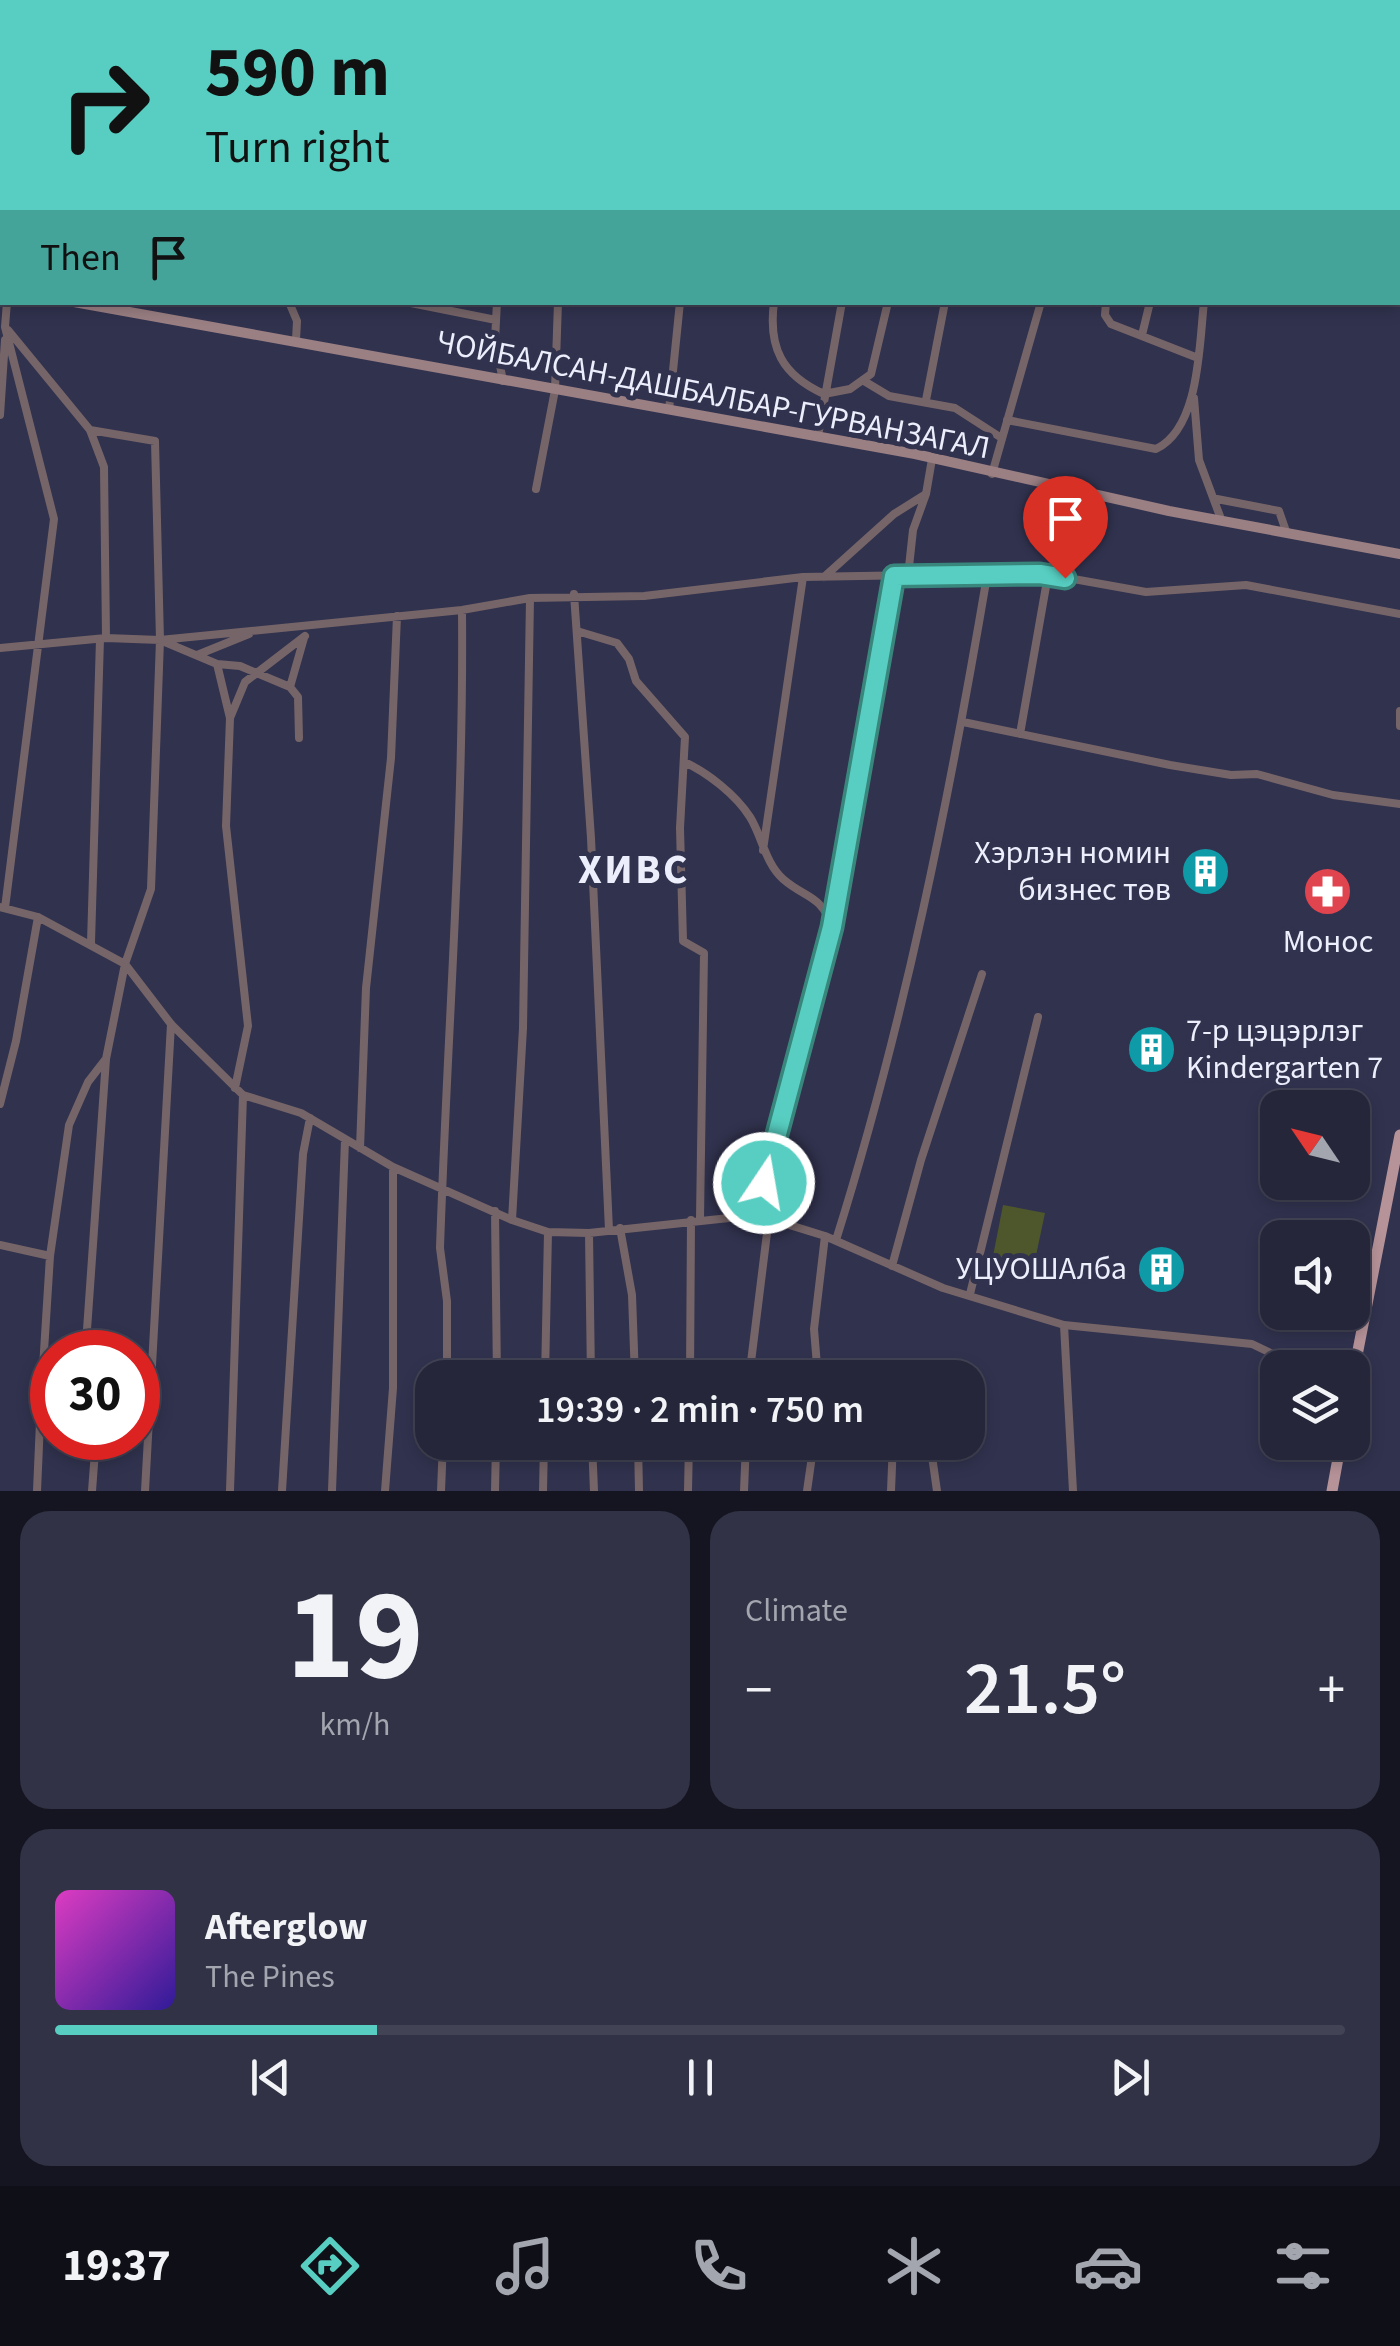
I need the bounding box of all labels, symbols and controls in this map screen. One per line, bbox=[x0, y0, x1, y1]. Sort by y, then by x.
text: 590 m bbox=[205, 23, 390, 123]
icon: right bbox=[40, 40, 170, 170]
text: Turn right bbox=[205, 116, 390, 180]
icon: arrive bbox=[141, 230, 196, 285]
text: Then bbox=[40, 231, 121, 285]
street label: ЧОЙБАЛСАН-ДАШБАЛБАР-ГУРВАНЗАГАЛ bbox=[432, 319, 994, 471]
pin bbox=[1023, 476, 1108, 579]
icon: arrive bbox=[1038, 491, 1093, 546]
place label: Хэрлэн номин бизнес төв bbox=[974, 830, 1171, 913]
district label: ХИВС bbox=[578, 840, 690, 900]
building icon: Хэрлэн номин бизнес төв bbox=[1180, 845, 1232, 897]
pharmacy icon: Монос bbox=[1302, 866, 1354, 918]
place label: Монос bbox=[1283, 919, 1373, 965]
place label: 7-р цэцэрлэг Kindergarten 7 bbox=[1186, 1008, 1383, 1091]
building icon: 7-р цэцэрлэг Kindergarten 7 bbox=[1125, 1023, 1177, 1075]
north arrow bbox=[1260, 1090, 1370, 1200]
map controls bbox=[1260, 1090, 1370, 1460]
position arrow bbox=[712, 1131, 816, 1235]
button: sound bbox=[1260, 1220, 1370, 1330]
building icon: УЦУОШАлба bbox=[1136, 1243, 1188, 1295]
place label: УЦУОШАлба bbox=[956, 1246, 1127, 1292]
speed limit sign: 30 bbox=[30, 1330, 160, 1460]
button: layers bbox=[1260, 1350, 1370, 1460]
text: 19:39 · 2 min · 750 m bbox=[536, 1383, 864, 1437]
text: 19 bbox=[286, 1544, 424, 1729]
text: Climate bbox=[745, 1588, 848, 1634]
text: 21.5° bbox=[964, 1636, 1126, 1743]
text: − bbox=[745, 1652, 772, 1730]
text: + bbox=[1318, 1652, 1345, 1730]
text: km/h bbox=[320, 1702, 390, 1748]
text: Afterglow bbox=[205, 1900, 368, 1954]
text: The Pines bbox=[205, 1954, 335, 2000]
icon: previous bbox=[243, 2050, 298, 2105]
icon: pause bbox=[673, 2050, 728, 2105]
icon: next bbox=[1103, 2050, 1158, 2105]
icon: directions bbox=[295, 2231, 365, 2301]
icon: music bbox=[490, 2231, 560, 2301]
icon: phone bbox=[684, 2231, 754, 2301]
icon: climate bbox=[879, 2231, 949, 2301]
icon: car bbox=[1073, 2231, 1143, 2301]
icon: filters bbox=[1268, 2231, 1338, 2301]
text: 19:37 bbox=[62, 2234, 171, 2298]

